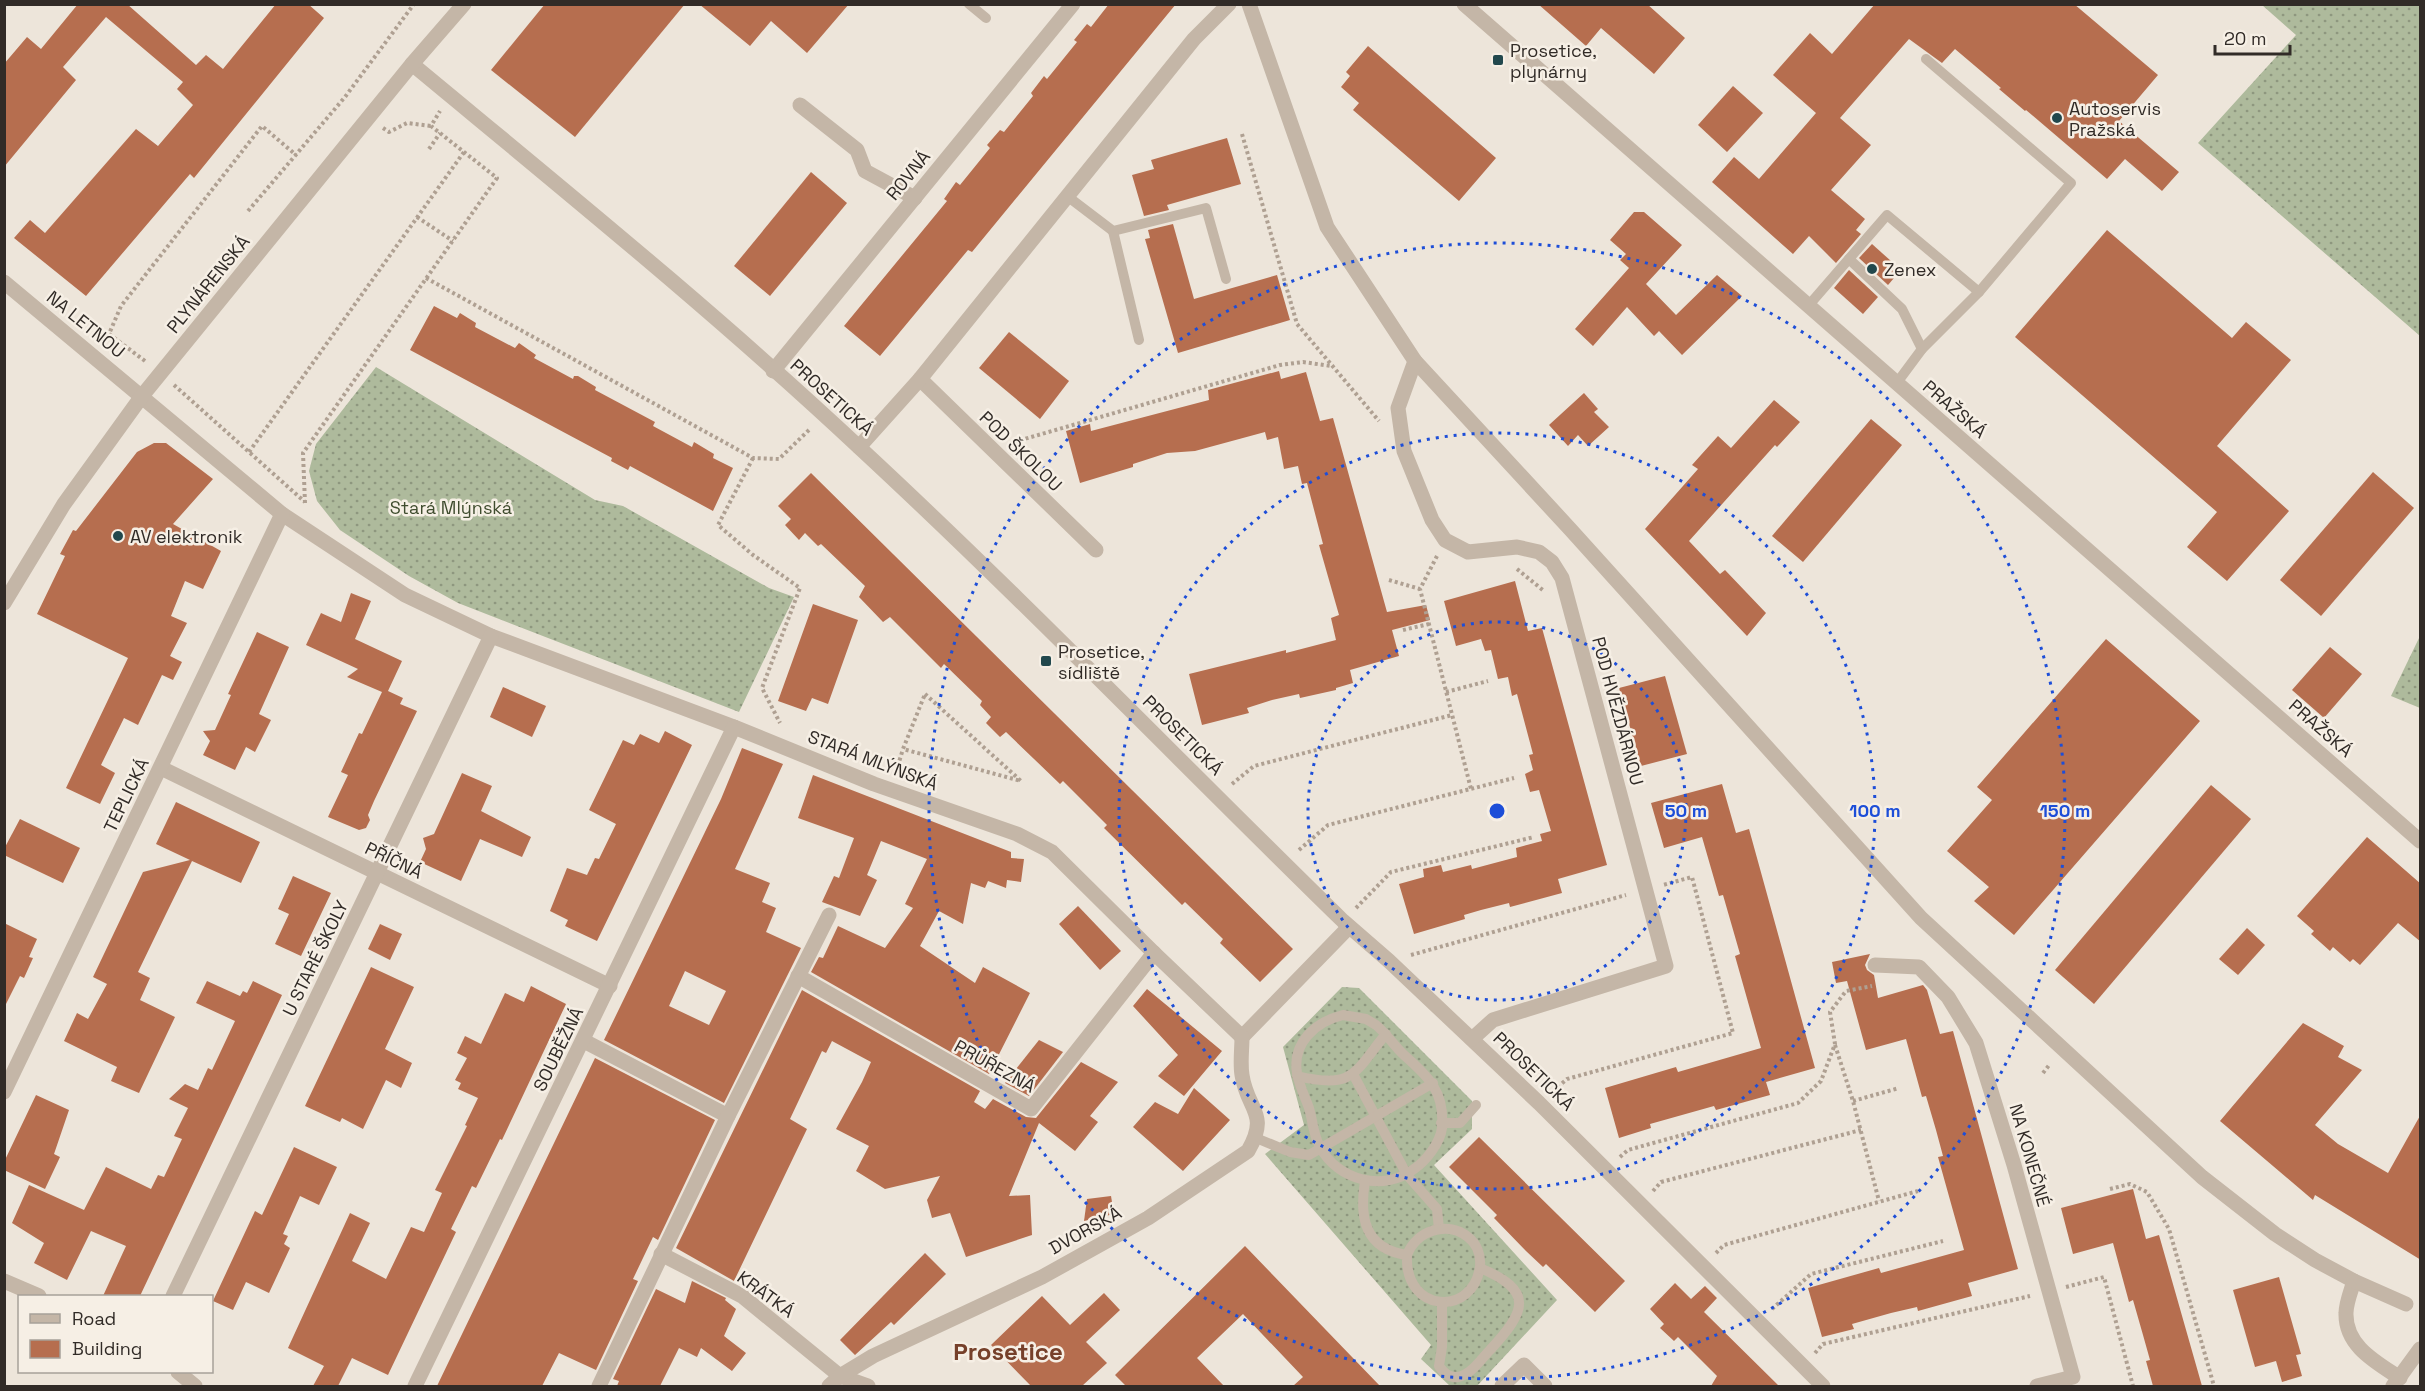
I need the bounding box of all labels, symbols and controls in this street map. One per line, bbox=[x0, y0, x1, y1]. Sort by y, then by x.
scale bar bbox=[2215, 18, 2290, 56]
text: 20 m bbox=[2224, 27, 2267, 50]
place label: Prosetice, plynárny bbox=[1510, 39, 1597, 83]
marker: Prosetice, plynárny bbox=[1491, 53, 1505, 67]
place label: Autoservis Pražská bbox=[2069, 97, 2161, 141]
marker: Autoservis Pražská bbox=[2050, 111, 2064, 125]
street label: ROVNÁ bbox=[881, 145, 935, 205]
street label: PLYNÁRENSKÁ bbox=[161, 230, 255, 338]
place label: Zenex bbox=[1884, 258, 1937, 281]
marker: Zenex bbox=[1865, 262, 1879, 276]
street label: NA LETNOU bbox=[42, 285, 130, 363]
street label: PROSETICKÁ bbox=[786, 354, 878, 440]
street label: PRAŽSKÁ bbox=[1918, 375, 1992, 443]
street label: POD ŠKOLOU bbox=[975, 406, 1067, 496]
park label: Stará Mlýnská bbox=[390, 496, 512, 519]
place label: AV elektronik bbox=[130, 525, 243, 548]
marker: AV elektronik bbox=[111, 529, 125, 543]
street label: POD HVĚZDÁRNOU bbox=[1587, 634, 1649, 788]
place label: Prosetice, sídliště bbox=[1058, 640, 1145, 684]
marker: Prosetice, sídliště bbox=[1039, 654, 1053, 668]
street label: PROSETICKÁ bbox=[1138, 690, 1228, 780]
street label: PRAŽSKÁ bbox=[2284, 694, 2358, 762]
street label: STARÁ MLÝNSKÁ bbox=[805, 725, 941, 795]
street label: TEPLICKÁ bbox=[98, 754, 154, 836]
text: 50 m bbox=[1665, 799, 1707, 822]
text: 100 m bbox=[1849, 799, 1901, 822]
text: 150 m bbox=[2040, 799, 2090, 822]
centre of rings bbox=[1487, 801, 1507, 821]
street label: PŘÍČNÁ bbox=[361, 836, 427, 884]
street label: U STARÉ ŠKOLY bbox=[277, 896, 353, 1020]
street label: SOUBĚŽNÁ bbox=[528, 1003, 588, 1095]
street label: PROSETICKÁ bbox=[1489, 1027, 1579, 1115]
street label: PRŮŘEZNÁ bbox=[950, 1034, 1040, 1098]
street label: NA KONEČNÉ bbox=[2004, 1101, 2056, 1209]
street label: DVORSKÁ bbox=[1045, 1201, 1125, 1259]
street label: KRÁTKÁ bbox=[733, 1266, 799, 1322]
legend bbox=[18, 1295, 213, 1373]
text: Road bbox=[72, 1307, 116, 1330]
district label: Prosetice bbox=[953, 1336, 1063, 1367]
text: Building bbox=[72, 1337, 142, 1360]

